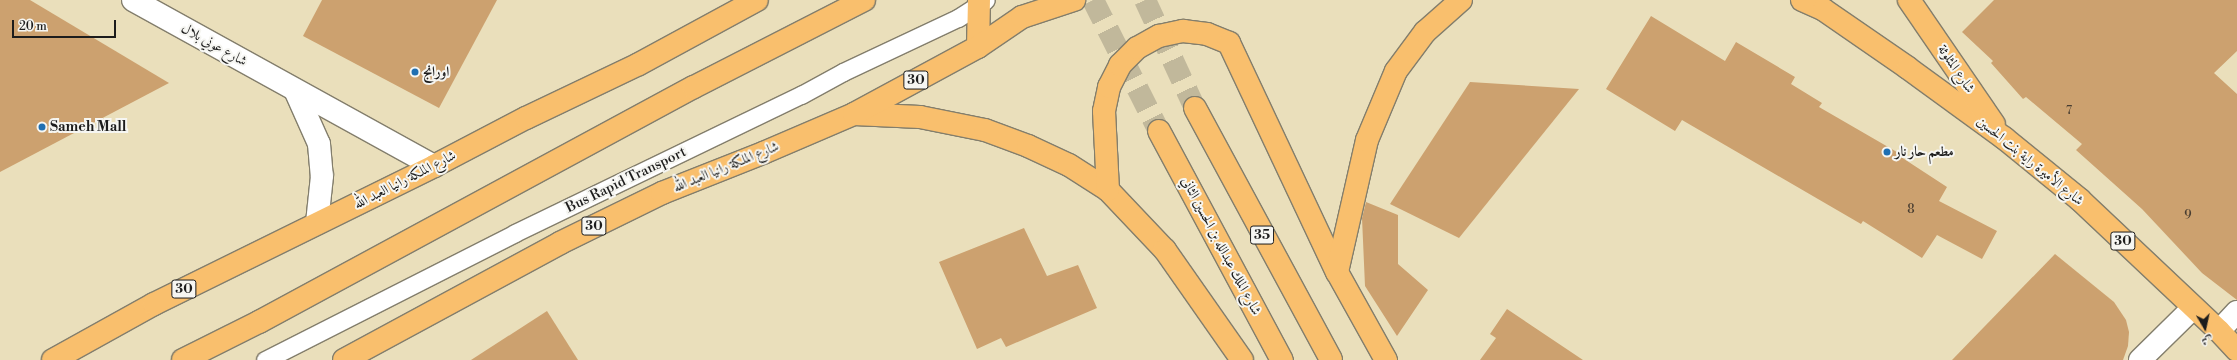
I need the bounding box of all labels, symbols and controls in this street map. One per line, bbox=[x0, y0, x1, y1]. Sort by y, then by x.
scale bar bbox=[14, 12, 118, 38]
text: 20 m bbox=[19, 19, 47, 34]
street label: شارع عوني بلال bbox=[178, 20, 250, 70]
street label: شارع المثلوثة bbox=[1934, 42, 1978, 96]
place label: اورانج bbox=[423, 64, 449, 80]
marker: اورانج bbox=[410, 67, 420, 77]
road number: 30 bbox=[903, 69, 929, 91]
house number: 7 bbox=[2066, 104, 2072, 118]
street label: شارع الأميرة راية بنت الحسين bbox=[1973, 113, 2087, 209]
place label: Sameh Mall bbox=[50, 119, 126, 135]
marker: Sameh Mall bbox=[37, 122, 47, 132]
street label: شارع الملكة رانيا العبد الله bbox=[671, 138, 781, 196]
street label: Bus Rapid Transport bbox=[563, 144, 689, 216]
place label: مطعم حار نار bbox=[1895, 144, 1954, 160]
street label: شارع الملكة رانيا العبد الله bbox=[351, 147, 459, 213]
marker: مطعم حار نار bbox=[1882, 147, 1892, 157]
street label: شارع الملك عبدالله بن الحسين الثاني bbox=[1177, 174, 1265, 318]
house number: 8 bbox=[1907, 203, 1915, 217]
house number: 9 bbox=[2184, 209, 2192, 223]
road number: 30 bbox=[581, 215, 607, 237]
road number: 35 bbox=[1250, 224, 1274, 246]
road number: 30 bbox=[2110, 230, 2136, 252]
road number: 30 bbox=[171, 278, 197, 300]
north arrow bbox=[2185, 308, 2225, 348]
text: ش bbox=[2200, 332, 2213, 348]

